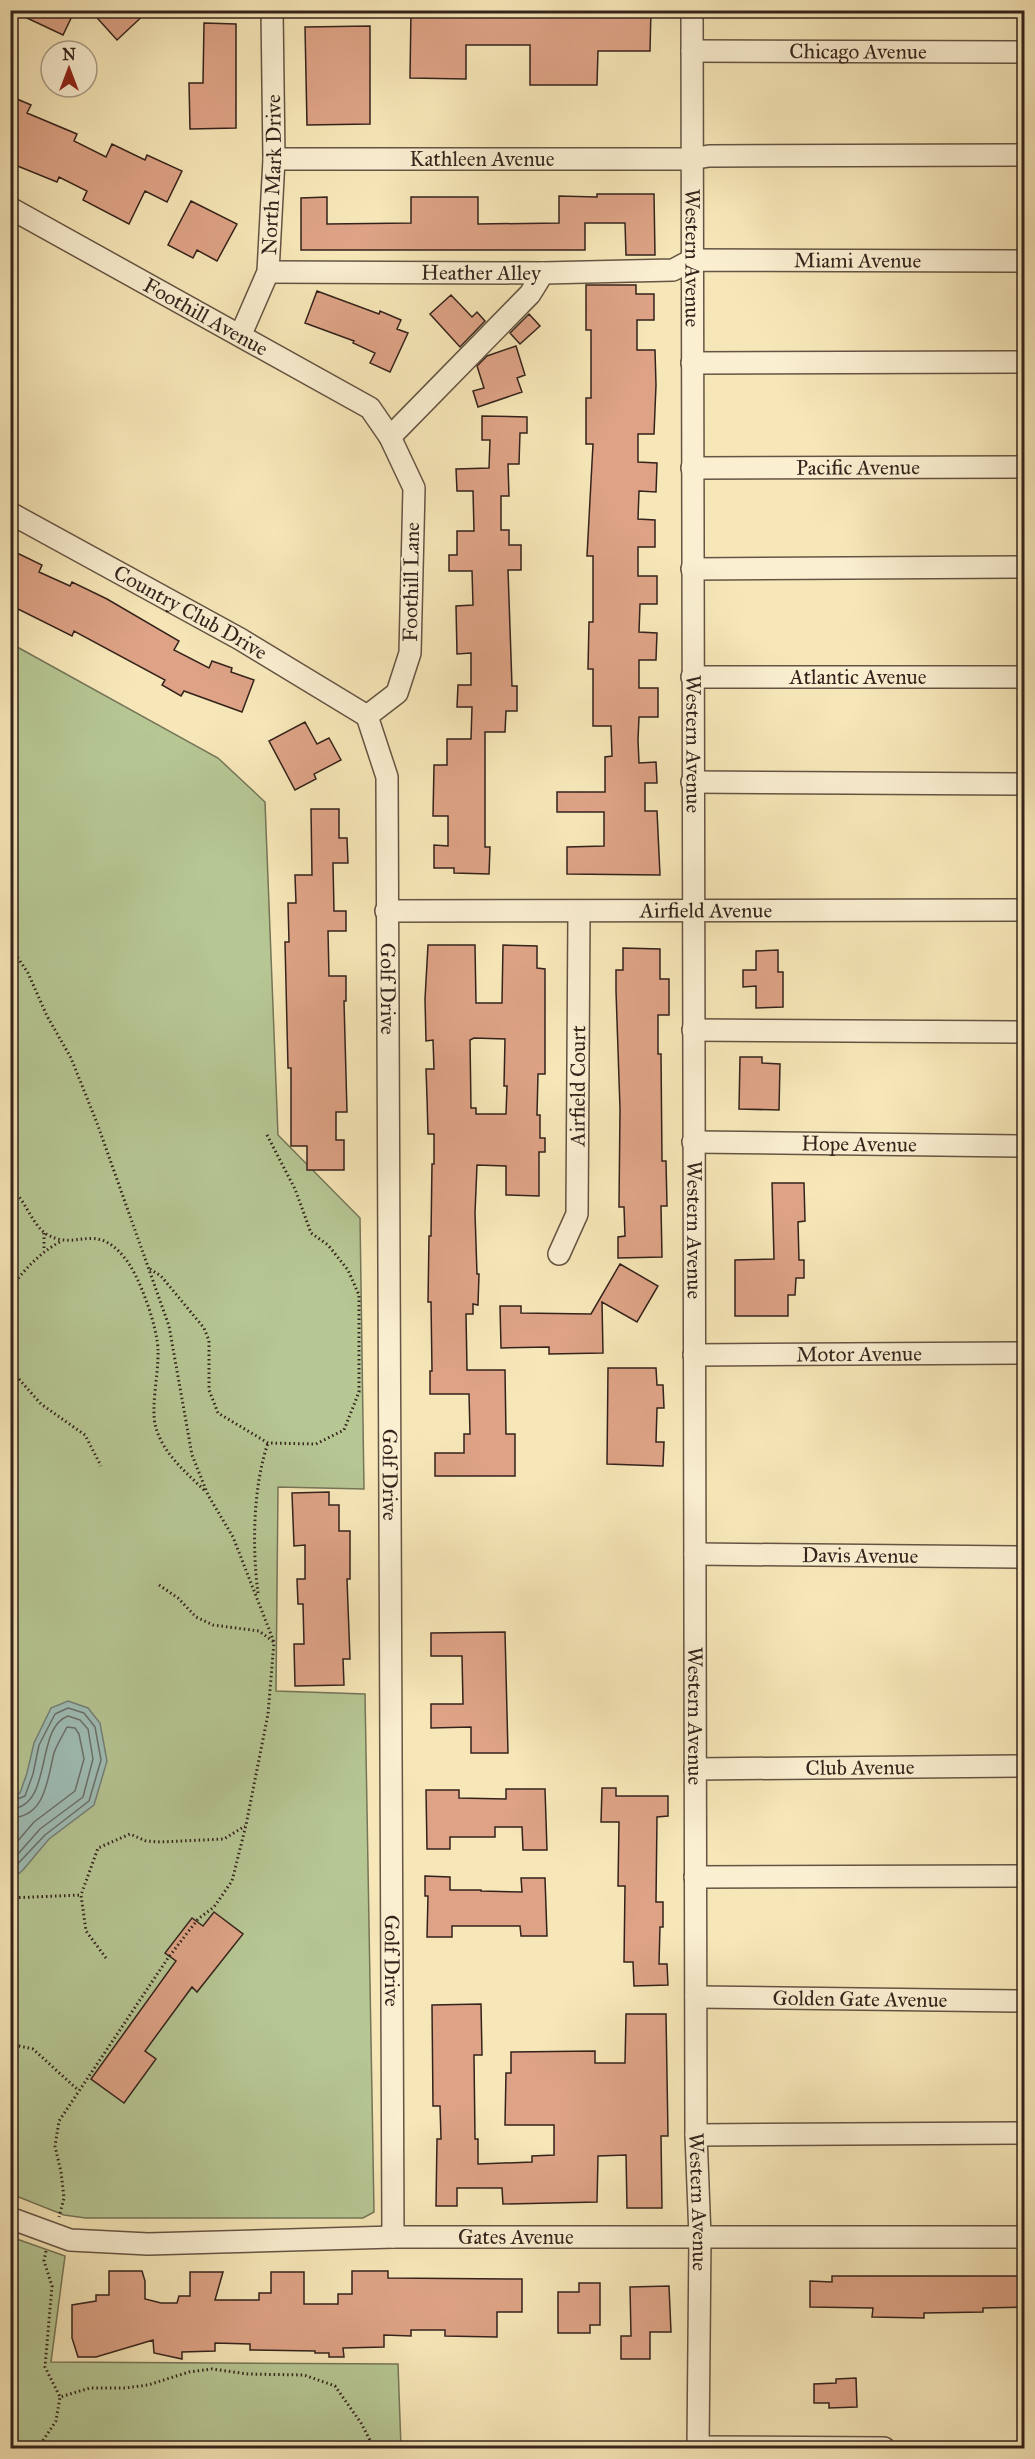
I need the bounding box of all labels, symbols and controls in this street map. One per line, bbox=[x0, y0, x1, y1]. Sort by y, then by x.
street label: Chicago Avenue bbox=[789, 38, 927, 65]
north arrow bbox=[39, 39, 99, 99]
text: N bbox=[62, 45, 76, 64]
street label: North Mark Drive bbox=[256, 94, 287, 256]
street label: Kathleen Avenue bbox=[410, 146, 555, 172]
street label: Western Avenue bbox=[679, 189, 706, 328]
street label: Miami Avenue bbox=[794, 247, 921, 274]
street label: Heather Alley bbox=[421, 260, 542, 286]
street label: Foothill Avenue bbox=[139, 272, 273, 362]
street label: Pacific Avenue bbox=[796, 454, 920, 481]
street label: Foothill Lane bbox=[397, 522, 425, 642]
street label: Country Club Drive bbox=[109, 559, 272, 666]
street label: Atlantic Avenue bbox=[789, 664, 927, 690]
street label: Western Avenue bbox=[680, 675, 707, 814]
street label: Airfield Avenue bbox=[639, 897, 773, 924]
street label: Golf Drive bbox=[375, 943, 401, 1035]
street label: Airfield Court bbox=[564, 1025, 591, 1147]
street label: Hope Avenue bbox=[801, 1130, 917, 1158]
street label: Western Avenue bbox=[681, 1161, 707, 1300]
street label: Motor Avenue bbox=[796, 1341, 922, 1367]
street label: Golf Drive bbox=[377, 1429, 403, 1521]
street label: Davis Avenue bbox=[802, 1542, 919, 1569]
street label: Western Avenue bbox=[682, 1647, 708, 1786]
street label: Club Avenue bbox=[805, 1754, 915, 1781]
street label: Golf Drive bbox=[379, 1915, 405, 2007]
street label: Golden Gate Avenue bbox=[772, 1985, 948, 2013]
street label: Western Avenue bbox=[683, 2132, 713, 2272]
street label: Gates Avenue bbox=[458, 2224, 574, 2250]

